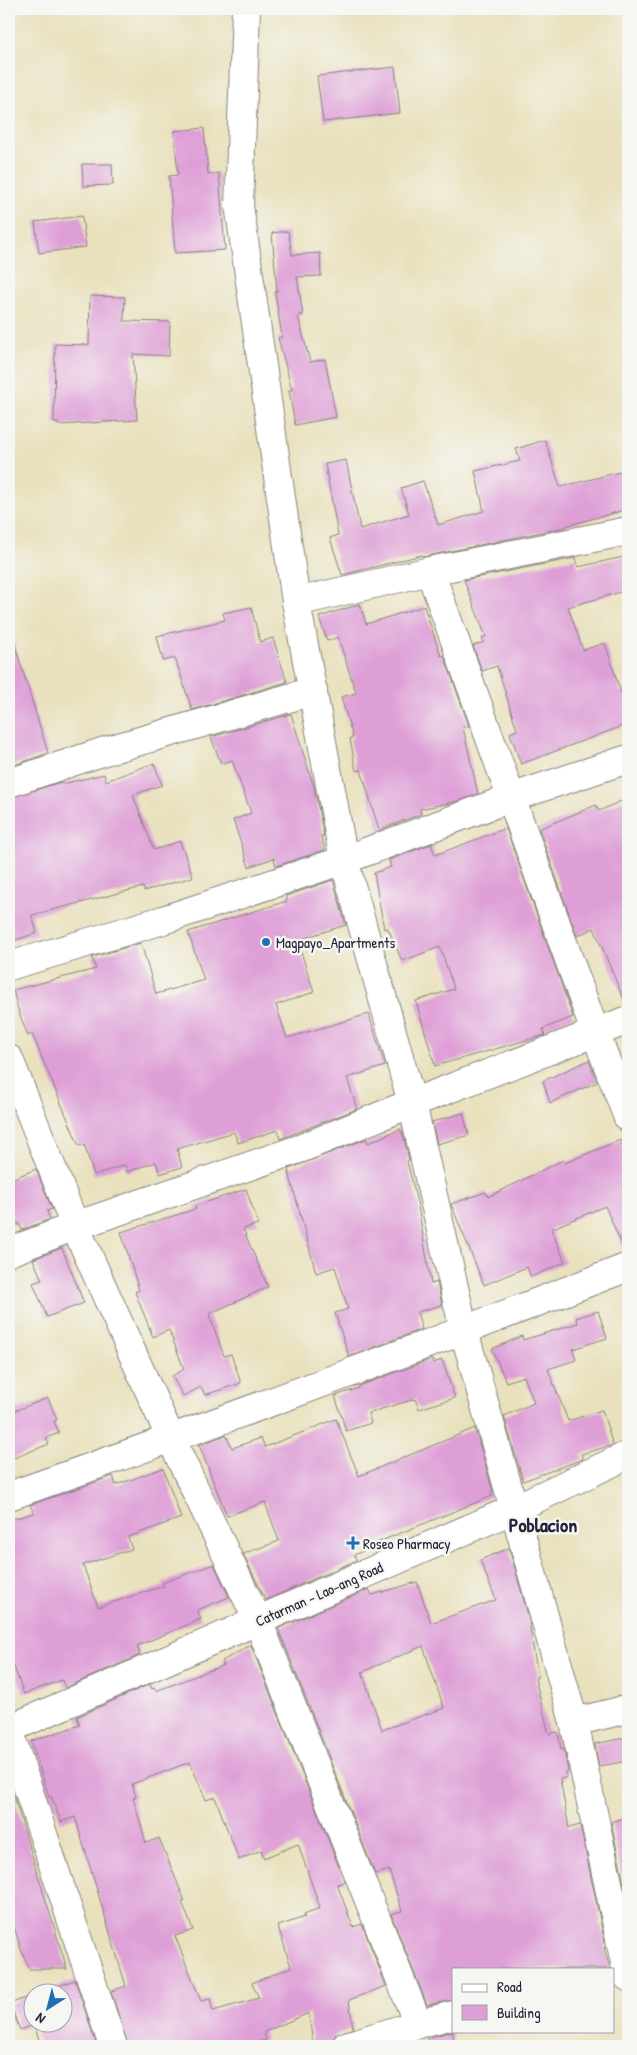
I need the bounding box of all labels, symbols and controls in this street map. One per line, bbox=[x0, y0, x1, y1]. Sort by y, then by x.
place label: Magpayo_Apartments bbox=[276, 932, 395, 953]
marker: Magpayo_Apartments bbox=[260, 936, 272, 948]
district label: Poblacion bbox=[509, 1511, 577, 1538]
place label: Roseo Pharmacy bbox=[363, 1533, 451, 1554]
marker: Roseo Pharmacy bbox=[347, 1537, 359, 1549]
street label: Catarman - Lao-ang Road bbox=[252, 1556, 386, 1632]
legend bbox=[452, 1968, 614, 2032]
text: Road bbox=[497, 1976, 522, 1997]
north arrow bbox=[22, 1982, 72, 2032]
text: Building bbox=[497, 2002, 541, 2023]
text: N bbox=[31, 2009, 49, 2029]

